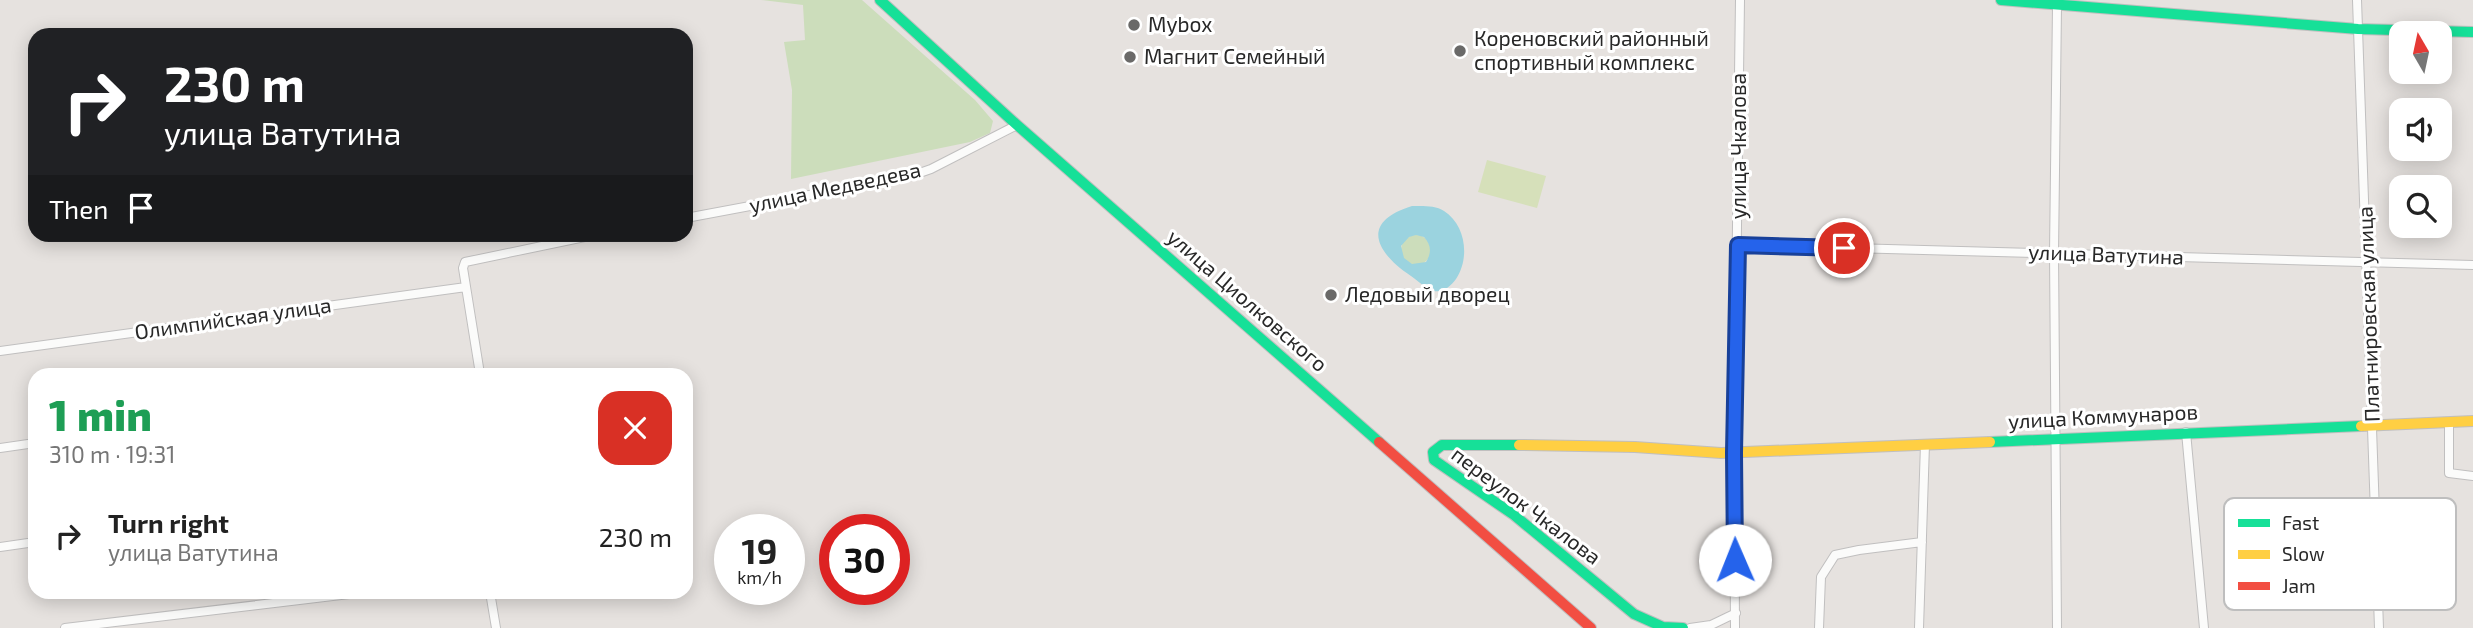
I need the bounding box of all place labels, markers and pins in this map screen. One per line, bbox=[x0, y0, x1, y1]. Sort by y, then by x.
place label: Mybox bbox=[1148, 11, 1212, 36]
marker: Mybox bbox=[1126, 17, 1142, 33]
place label: Кореновский районный спортивный комплекс bbox=[1474, 25, 1709, 74]
place label: Магнит Семейный bbox=[1144, 43, 1325, 68]
marker: Кореновский районный спортивный комплекс bbox=[1452, 43, 1468, 59]
marker: Магнит Семейный bbox=[1122, 49, 1138, 65]
pin bbox=[1814, 218, 1874, 278]
place label: Ледовый дворец bbox=[1345, 281, 1510, 306]
marker: Ледовый дворец bbox=[1323, 287, 1339, 303]

